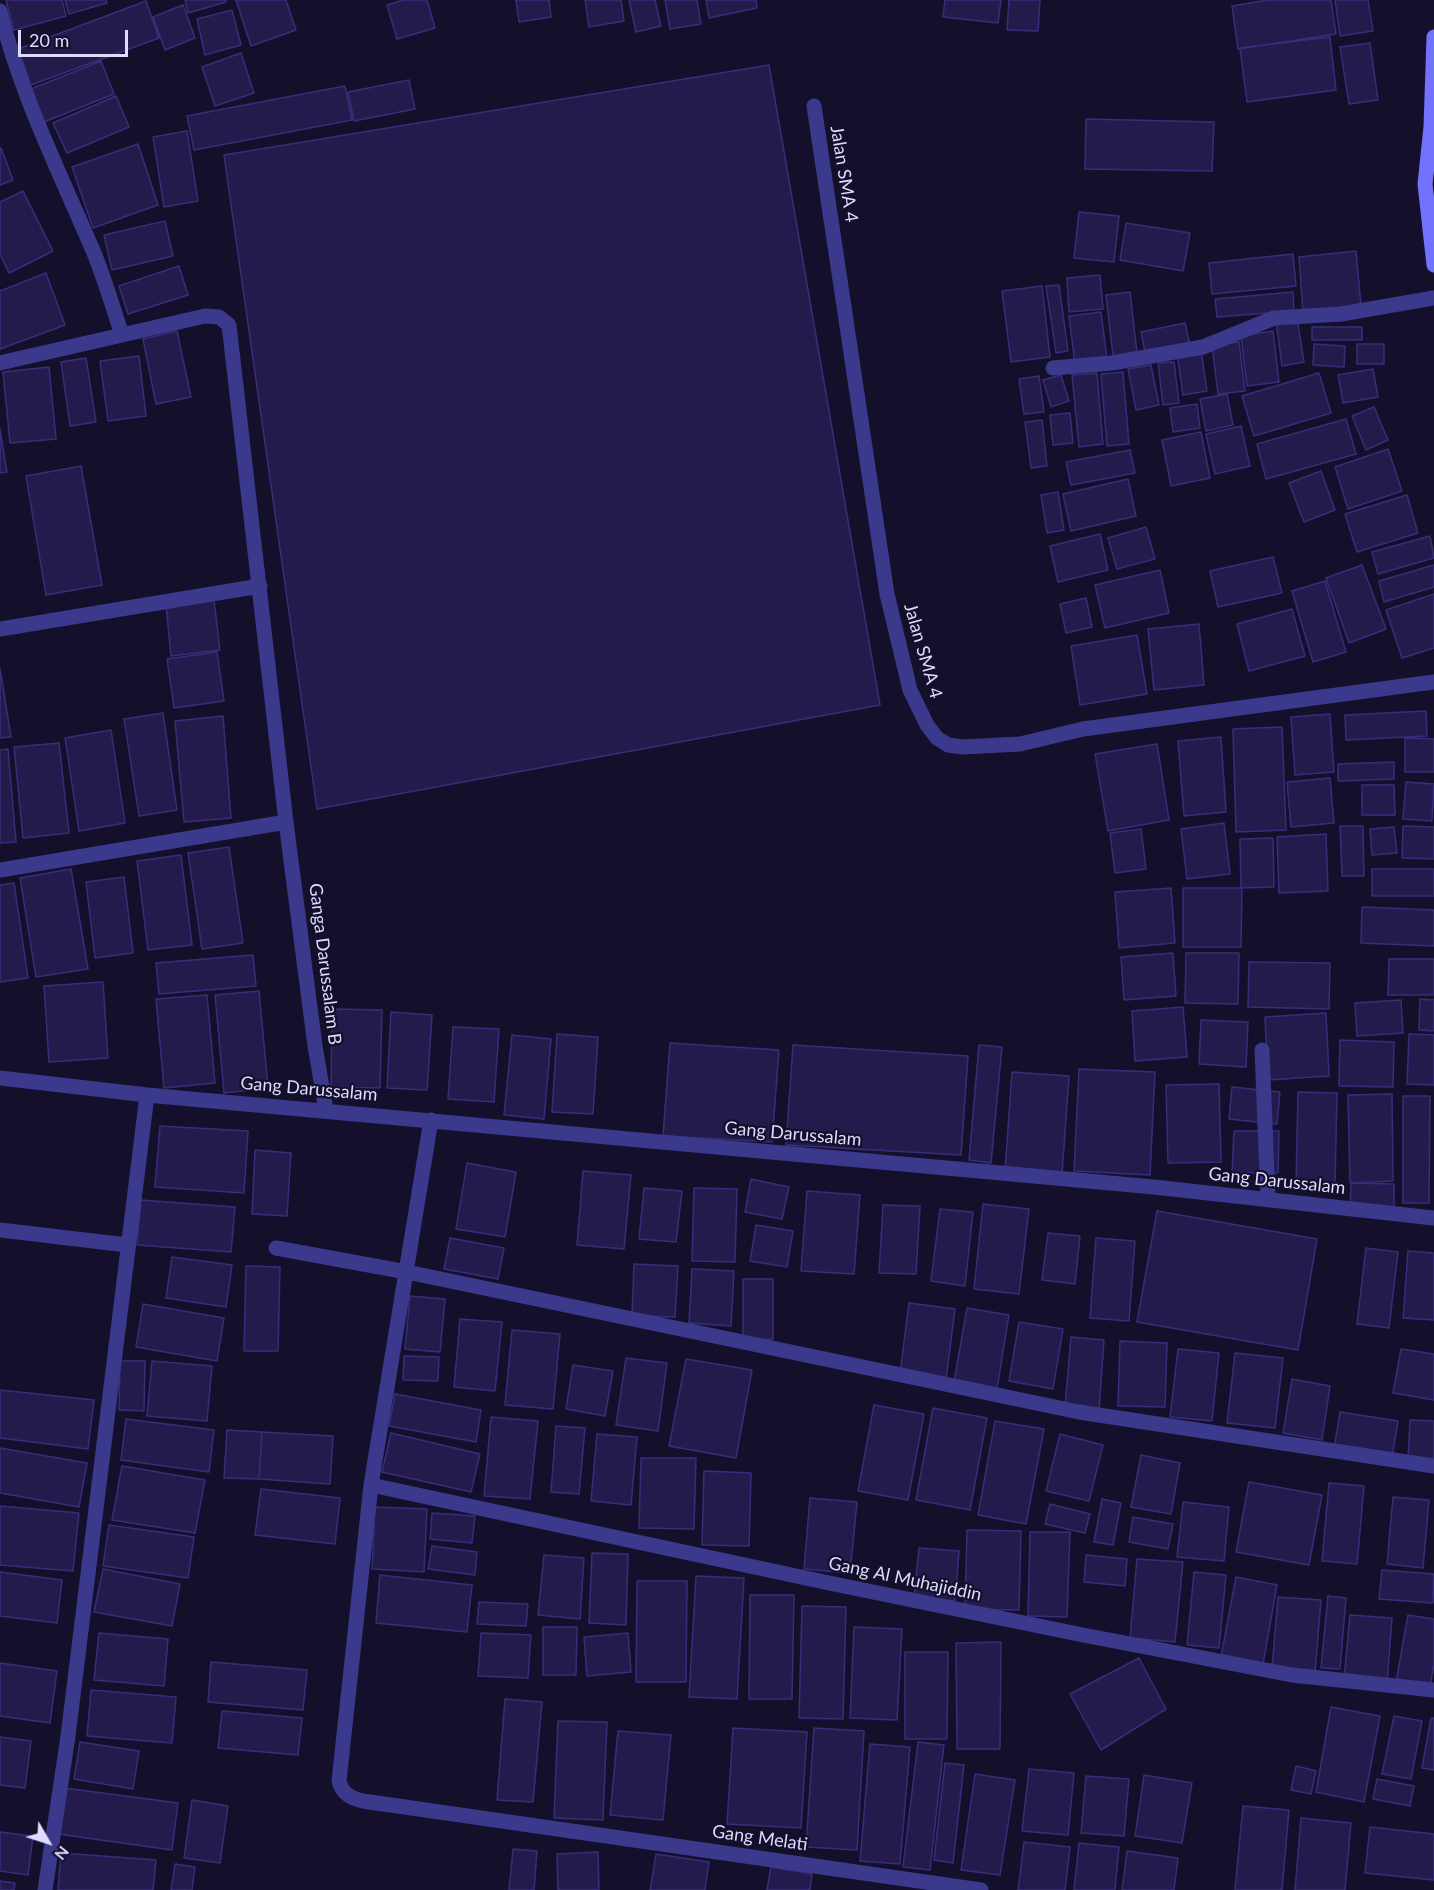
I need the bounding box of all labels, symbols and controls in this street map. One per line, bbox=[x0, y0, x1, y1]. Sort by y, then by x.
scale bar bbox=[21, 18, 130, 56]
text: 20 m bbox=[29, 29, 69, 51]
street label: Jalan SMA 4 bbox=[826, 124, 862, 224]
street label: Jalan SMA 4 bbox=[899, 601, 947, 701]
street label: Ganga Darussalam B bbox=[304, 882, 346, 1046]
street label: Gang Darussalam bbox=[240, 1072, 378, 1106]
street label: Gang Darussalam bbox=[724, 1117, 862, 1151]
street label: Gang Darussalam bbox=[1207, 1163, 1347, 1199]
street label: Gang Al Muhajiddin bbox=[827, 1552, 983, 1606]
north arrow bbox=[18, 1812, 78, 1872]
street label: Gang Melati bbox=[711, 1821, 809, 1855]
text: N bbox=[51, 1843, 74, 1864]

